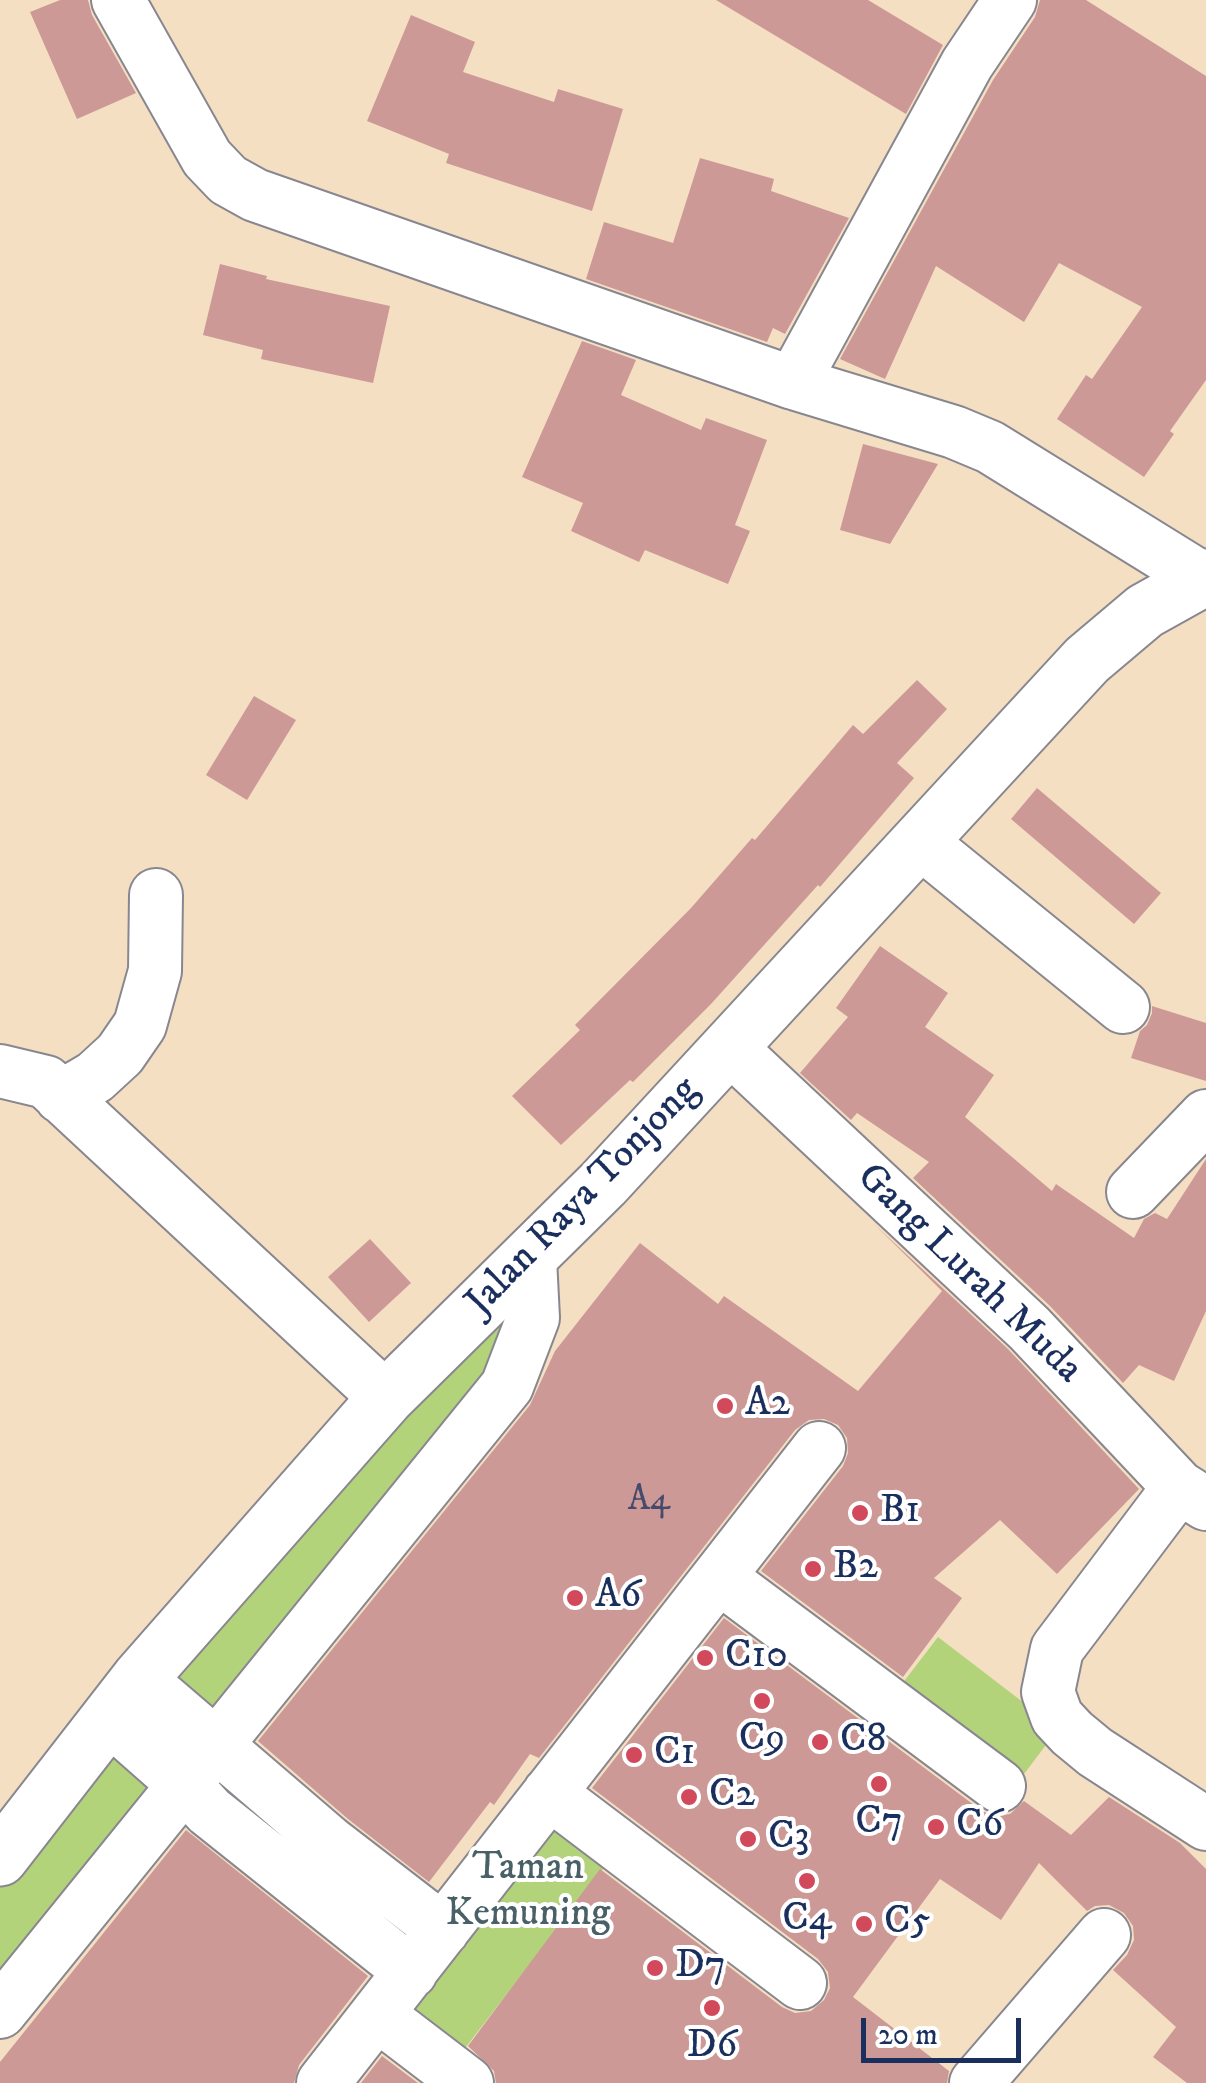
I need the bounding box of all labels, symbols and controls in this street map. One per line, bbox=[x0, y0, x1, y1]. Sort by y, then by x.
street label: Jalan Raya Tonjong bbox=[458, 1068, 710, 1328]
street label: Gang Lurah Muda bbox=[845, 1155, 1091, 1395]
place label: A2 bbox=[745, 1382, 790, 1430]
marker: A2 bbox=[714, 1395, 736, 1417]
house number: A4 bbox=[628, 1481, 670, 1523]
place label: B1 bbox=[880, 1489, 920, 1537]
marker: B1 bbox=[849, 1502, 871, 1524]
place label: B2 bbox=[833, 1545, 878, 1593]
marker: B2 bbox=[802, 1558, 824, 1580]
place label: A6 bbox=[595, 1574, 641, 1622]
marker: A6 bbox=[564, 1587, 586, 1609]
place label: C10 bbox=[725, 1634, 788, 1682]
marker: C10 bbox=[694, 1647, 716, 1669]
marker: C9 bbox=[751, 1690, 773, 1712]
place label: C9 bbox=[739, 1717, 785, 1765]
place label: C8 bbox=[840, 1718, 887, 1766]
place label: C1 bbox=[654, 1731, 695, 1779]
marker: C8 bbox=[809, 1731, 831, 1753]
marker: C1 bbox=[623, 1744, 645, 1766]
place label: C2 bbox=[709, 1773, 755, 1821]
marker: C7 bbox=[868, 1773, 890, 1795]
marker: C2 bbox=[678, 1786, 700, 1808]
place label: C7 bbox=[855, 1800, 903, 1848]
place label: C6 bbox=[956, 1803, 1003, 1851]
place label: C3 bbox=[768, 1815, 810, 1863]
marker: C6 bbox=[925, 1816, 947, 1838]
marker: C3 bbox=[737, 1828, 759, 1850]
park label: Taman Kemuning bbox=[446, 1846, 610, 1940]
marker: C4 bbox=[796, 1870, 818, 1892]
place label: C4 bbox=[782, 1897, 832, 1945]
place label: C5 bbox=[884, 1900, 930, 1948]
marker: C5 bbox=[853, 1913, 875, 1935]
place label: D7 bbox=[675, 1944, 726, 1992]
marker: D7 bbox=[644, 1957, 666, 1979]
marker: D6 bbox=[701, 1997, 723, 2019]
scale bar bbox=[866, 1998, 1026, 2060]
text: 20 m bbox=[878, 2017, 938, 2054]
place label: D6 bbox=[687, 2024, 737, 2072]

